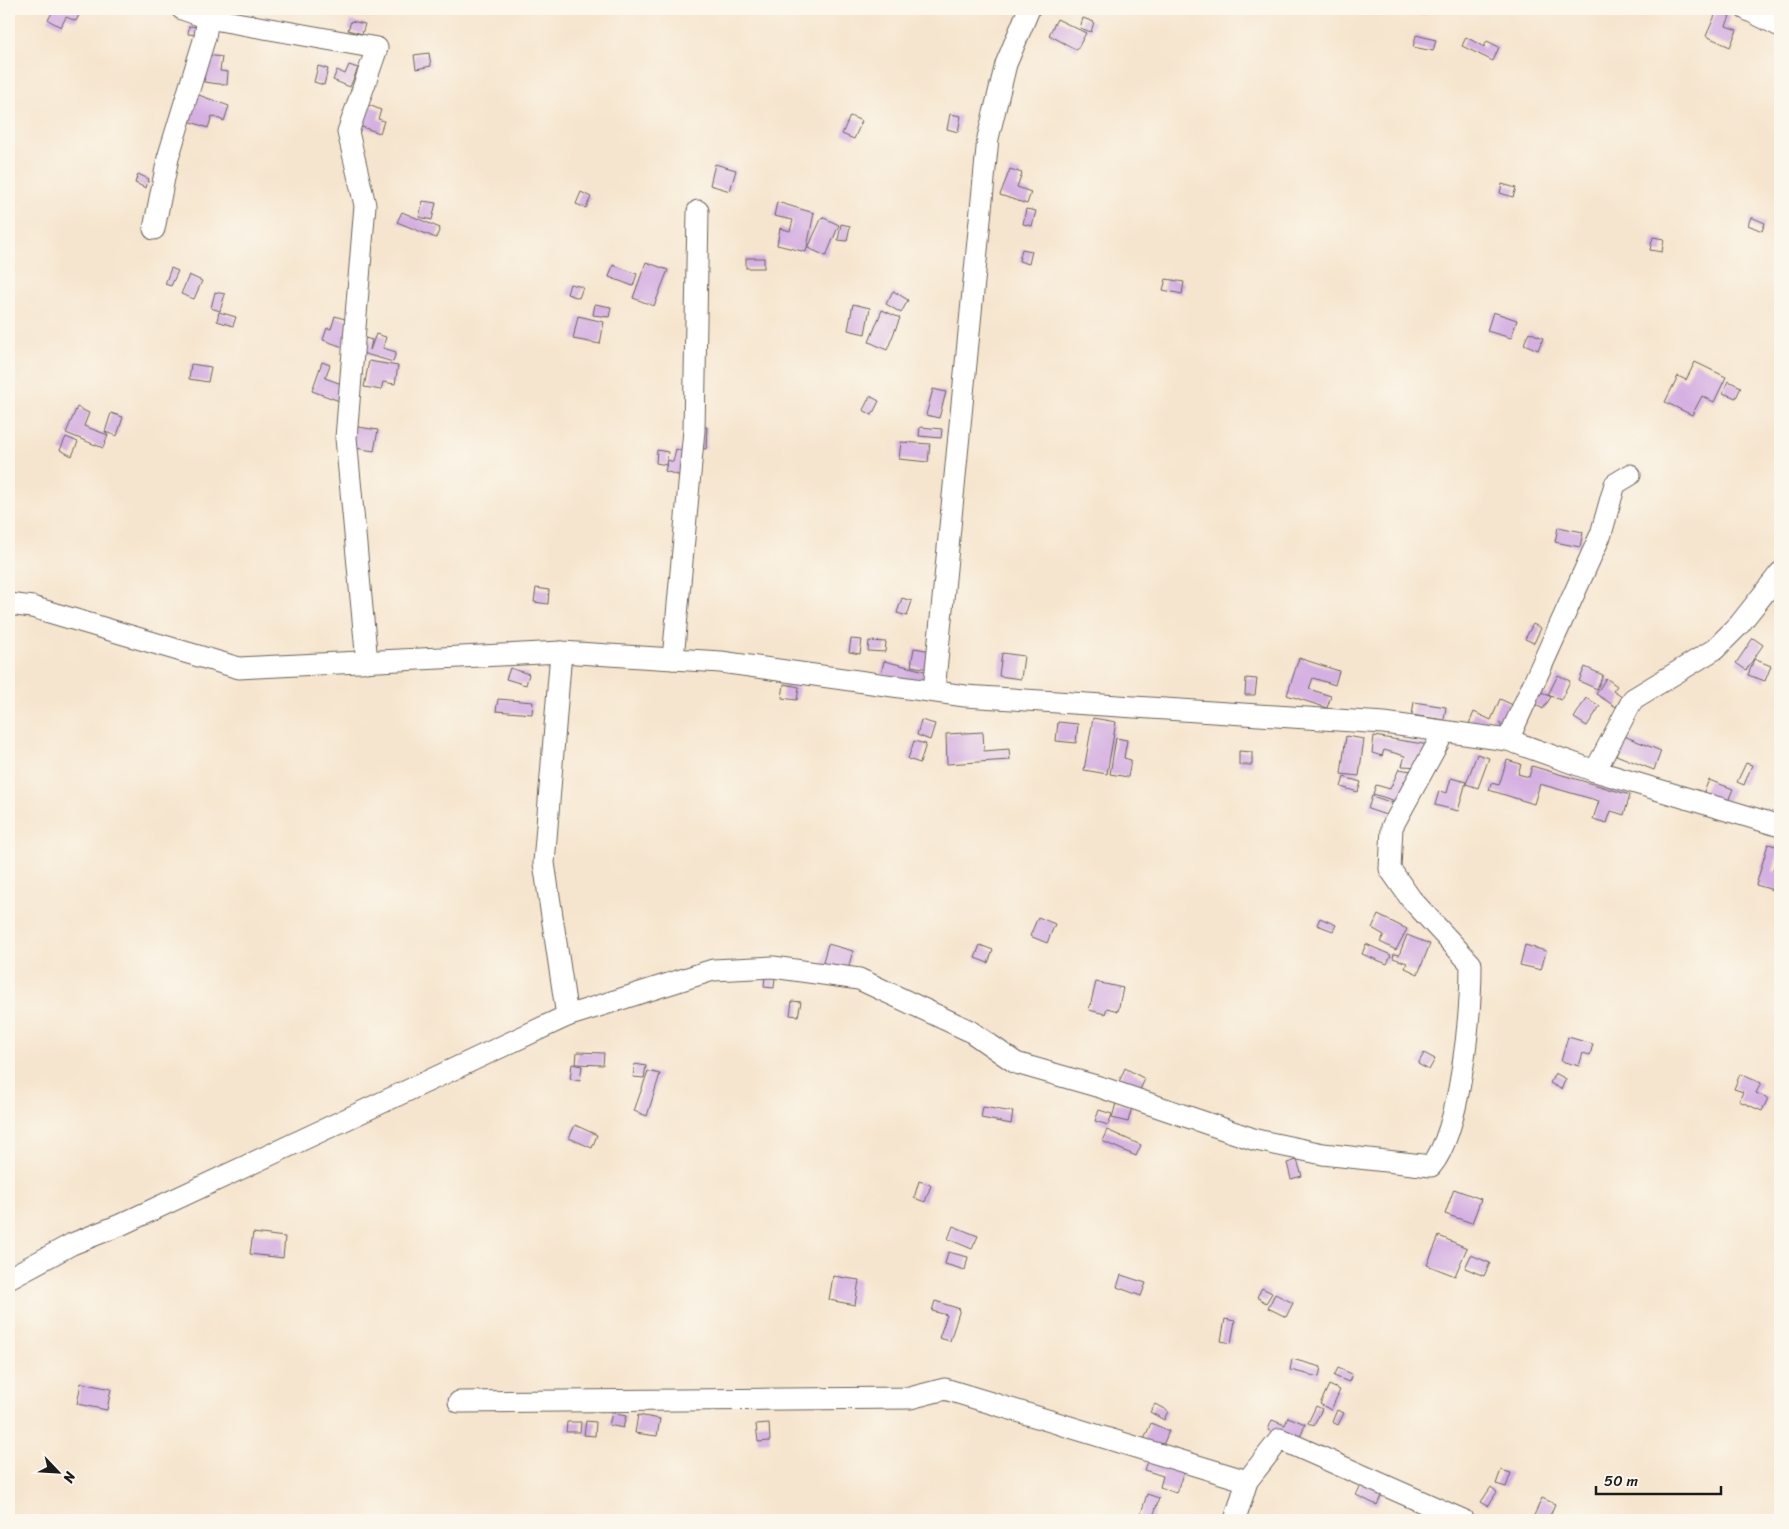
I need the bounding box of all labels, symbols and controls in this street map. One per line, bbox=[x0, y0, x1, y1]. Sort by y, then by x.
north arrow bbox=[32, 1446, 82, 1496]
scale bar bbox=[1596, 1464, 1722, 1496]
text: N bbox=[56, 1467, 83, 1487]
text: 50 m bbox=[1604, 1468, 1639, 1494]

